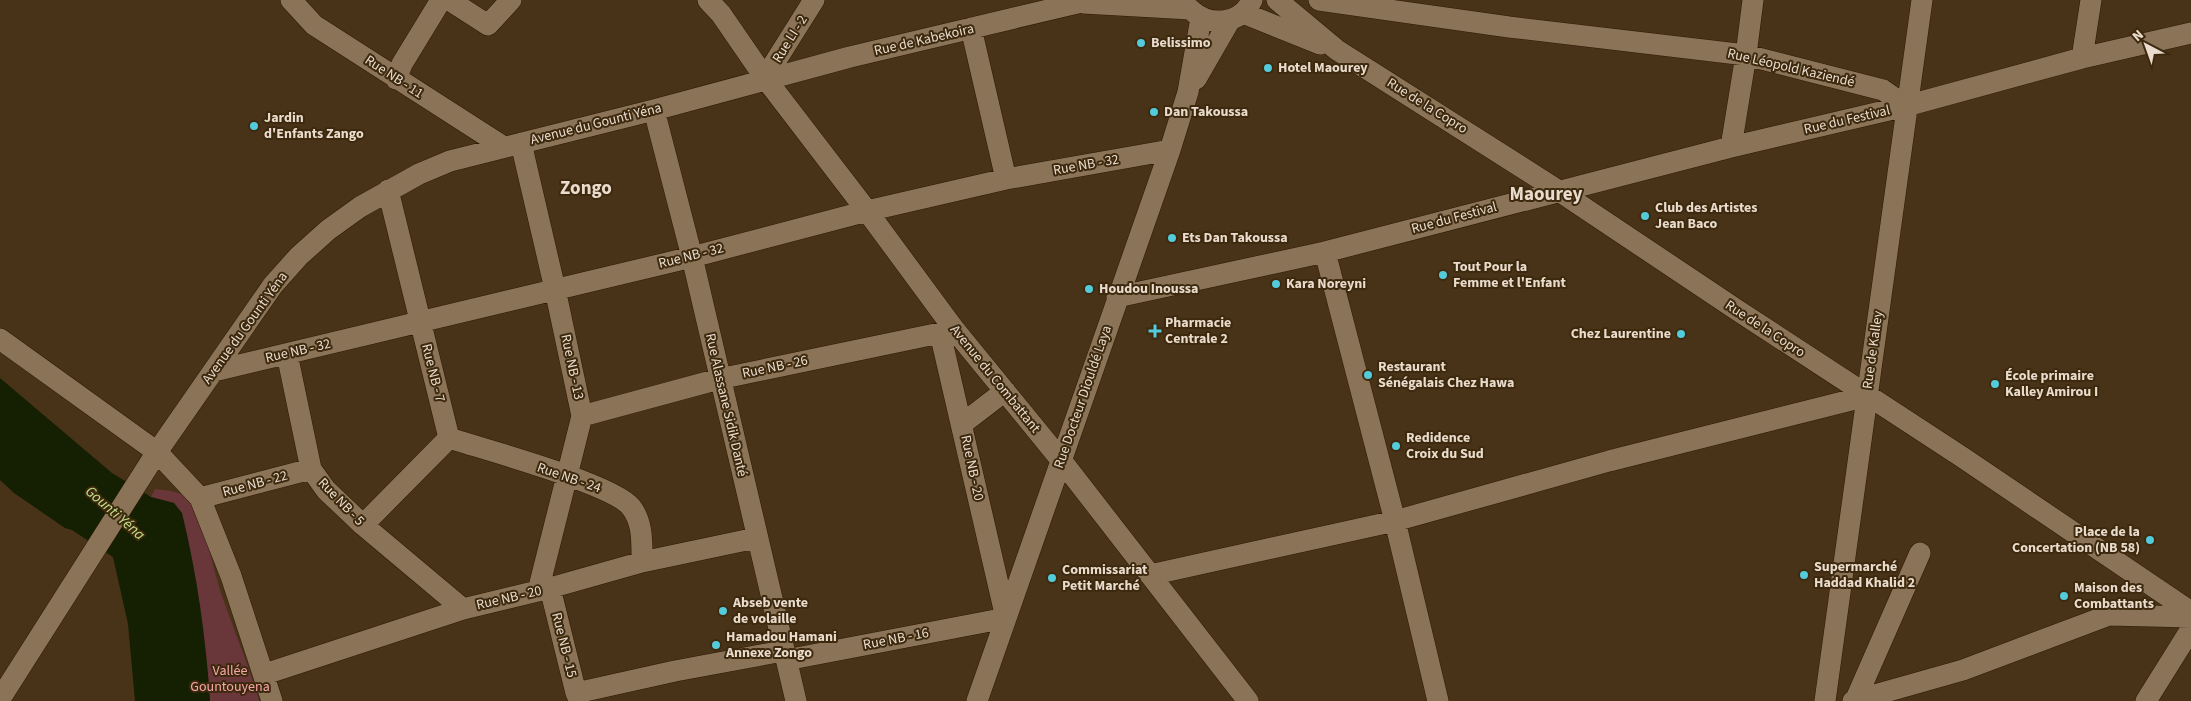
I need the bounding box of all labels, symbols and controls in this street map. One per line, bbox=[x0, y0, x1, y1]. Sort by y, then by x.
street label: Rue LI - 2 bbox=[768, 11, 812, 67]
street label: Rue de Kabekoira bbox=[872, 19, 976, 61]
north arrow bbox=[2121, 20, 2171, 70]
text: N bbox=[2128, 25, 2148, 47]
place label: Belissimo bbox=[1151, 33, 1211, 53]
marker: Belissimo bbox=[1135, 37, 1147, 49]
street label: Rue Léopold Kaziendé bbox=[1725, 44, 1857, 92]
street label: Rue NB - 11 bbox=[361, 51, 427, 104]
place label: Hotel Maourey bbox=[1278, 58, 1368, 78]
marker: Hotel Maourey bbox=[1262, 62, 1274, 74]
street label: Rue de la Copro bbox=[1383, 73, 1471, 139]
street label: Avenue du Gounti Yéna bbox=[528, 98, 664, 150]
street label: Rue du Festival bbox=[1802, 100, 1892, 140]
place label: Dan Takoussa bbox=[1164, 102, 1248, 122]
marker: Dan Takoussa bbox=[1148, 106, 1160, 118]
place label: Jardin d'Enfants Zango bbox=[264, 108, 364, 144]
marker: Jardin d'Enfants Zango bbox=[248, 120, 260, 132]
street label: Rue NB - 32 bbox=[1052, 149, 1121, 181]
district label: Zongo bbox=[560, 175, 612, 202]
district label: Maourey bbox=[1510, 181, 1583, 208]
street label: Rue du Festival bbox=[1409, 197, 1499, 239]
place label: Club des Artistes Jean Baco bbox=[1655, 198, 1758, 234]
marker: Club des Artistes Jean Baco bbox=[1639, 210, 1651, 222]
place label: Ets Dan Takoussa bbox=[1182, 228, 1288, 248]
marker: Ets Dan Takoussa bbox=[1166, 232, 1178, 244]
street label: Rue NB - 32 bbox=[656, 238, 726, 274]
place label: Tout Pour la Femme et l'Enfant bbox=[1453, 257, 1566, 293]
street label: Avenue du Gounti Yéna bbox=[197, 268, 293, 388]
marker: Tout Pour la Femme et l'Enfant bbox=[1437, 269, 1449, 281]
place label: Kara Noreyni bbox=[1286, 274, 1366, 294]
marker: Kara Noreyni bbox=[1270, 278, 1282, 290]
place label: Houdou Inoussa bbox=[1099, 279, 1198, 299]
marker: Houdou Inoussa bbox=[1083, 283, 1095, 295]
street label: Rue de la Copro bbox=[1721, 296, 1809, 362]
street label: Rue de Kalley bbox=[1858, 309, 1888, 390]
place label: Pharmacie Centrale 2 bbox=[1165, 313, 1231, 349]
street label: Avenue du Combattant bbox=[945, 321, 1045, 438]
street label: Rue Docteur Diouldé Laya bbox=[1049, 323, 1117, 471]
place label: Chez Laurentine bbox=[1571, 324, 1671, 344]
marker: Pharmacie Centrale 2 bbox=[1149, 325, 1161, 337]
marker: Chez Laurentine bbox=[1675, 328, 1687, 340]
street label: Rue Alassane Sidik Danté bbox=[700, 331, 752, 479]
street label: Rue NB - 13 bbox=[555, 332, 589, 402]
street label: Rue NB - 32 bbox=[263, 334, 333, 368]
street label: Rue NB - 7 bbox=[416, 342, 450, 404]
street label: Rue NB - 26 bbox=[740, 350, 810, 384]
place label: Restaurant Sénégalais Chez Hawa bbox=[1378, 357, 1514, 393]
place label: École primaire Kalley Amirou I bbox=[2005, 366, 2098, 402]
marker: Restaurant Sénégalais Chez Hawa bbox=[1362, 369, 1374, 381]
marker: École primaire Kalley Amirou I bbox=[1989, 378, 2001, 390]
place label: Redidence Croix du Sud bbox=[1406, 428, 1484, 464]
street label: Rue NB - 20 bbox=[955, 433, 989, 503]
marker: Redidence Croix du Sud bbox=[1390, 440, 1402, 452]
street label: Rue NB - 24 bbox=[534, 458, 604, 498]
street label: Rue NB - 22 bbox=[220, 466, 290, 502]
street label: Rue NB - 5 bbox=[313, 474, 369, 530]
water label: Gounti Yéna bbox=[80, 481, 150, 545]
place label: Place de la Concertation (NB 58) bbox=[2012, 522, 2140, 558]
marker: Place de la Concertation (NB 58) bbox=[2144, 534, 2156, 546]
place label: Supermarché Haddad Khalid 2 bbox=[1814, 557, 1915, 593]
place label: Commissariat Petit Marché bbox=[1062, 560, 1148, 596]
marker: Supermarché Haddad Khalid 2 bbox=[1798, 569, 1810, 581]
marker: Commissariat Petit Marché bbox=[1046, 572, 1058, 584]
place label: Maison des Combattants bbox=[2074, 578, 2154, 614]
street label: Rue NB - 20 bbox=[474, 581, 544, 615]
marker: Maison des Combattants bbox=[2058, 590, 2070, 602]
place label: Abseb vente de volaille bbox=[732, 593, 808, 629]
marker: Abseb vente de volaille bbox=[717, 605, 729, 617]
street label: Rue NB - 15 bbox=[546, 610, 582, 680]
street label: Rue NB - 16 bbox=[861, 623, 931, 655]
place label: Hamadou Hamani Annexe Zongo bbox=[725, 627, 837, 663]
marker: Hamadou Hamani Annexe Zongo bbox=[710, 639, 722, 651]
park label: Vallée Gountouyena bbox=[190, 661, 270, 697]

